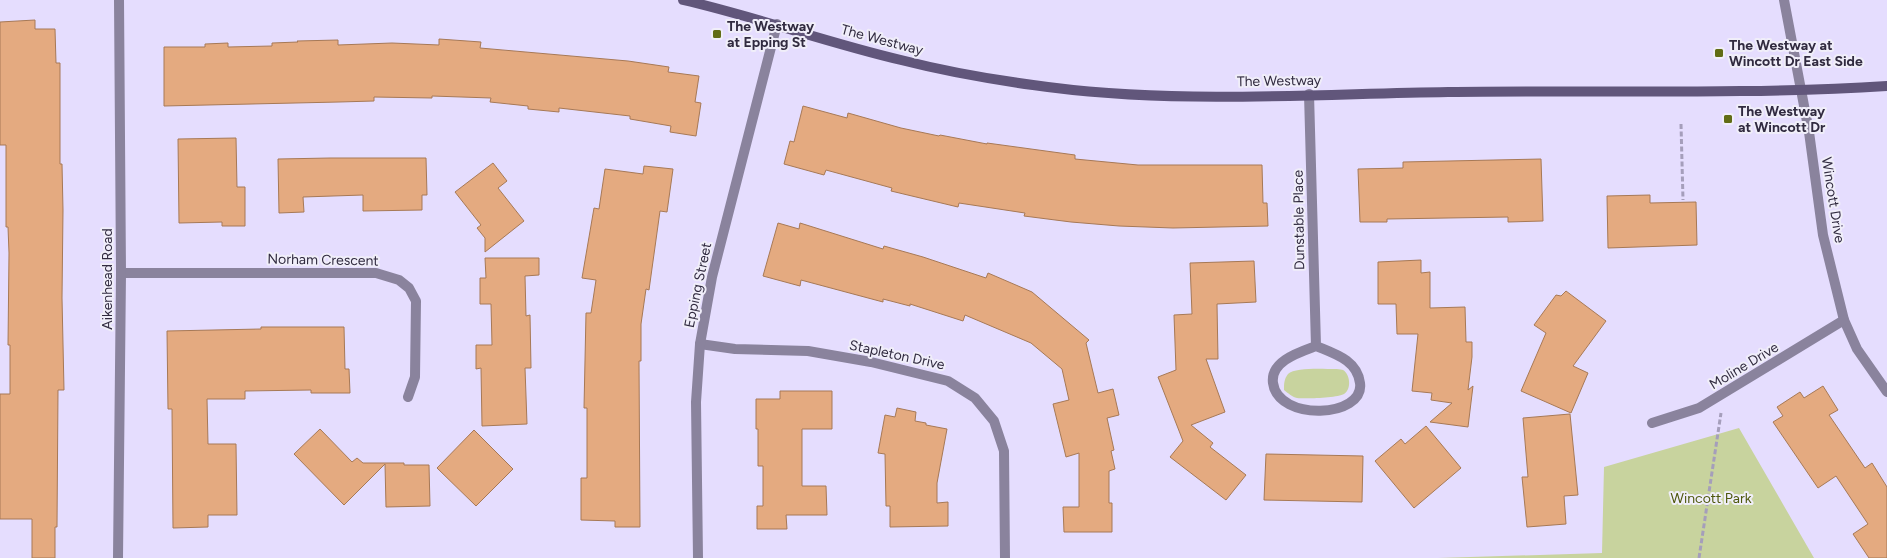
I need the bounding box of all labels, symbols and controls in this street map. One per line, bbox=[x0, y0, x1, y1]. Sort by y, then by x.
place label: The Westway at Epping St bbox=[727, 18, 815, 51]
street label: The Westway bbox=[839, 21, 925, 59]
marker: The Westway at Epping St bbox=[711, 28, 723, 40]
place label: The Westway at Wincott Dr East Side bbox=[1729, 37, 1863, 70]
marker: The Westway at Wincott Dr East Side bbox=[1713, 47, 1725, 59]
street label: The Westway bbox=[1237, 72, 1322, 90]
place label: The Westway at Wincott Dr bbox=[1738, 103, 1826, 136]
marker: The Westway at Wincott Dr bbox=[1722, 113, 1734, 125]
street label: Wincott Drive bbox=[1818, 156, 1848, 244]
street label: Dunstable Place bbox=[1290, 169, 1308, 270]
street label: Aikenhead Road bbox=[99, 228, 116, 330]
street label: Epping Street bbox=[681, 241, 715, 329]
street label: Norham Crescent bbox=[267, 251, 379, 269]
street label: Stapleton Drive bbox=[848, 337, 947, 373]
street label: Moline Drive bbox=[1706, 339, 1782, 393]
park label: Wincott Park bbox=[1671, 490, 1752, 507]

